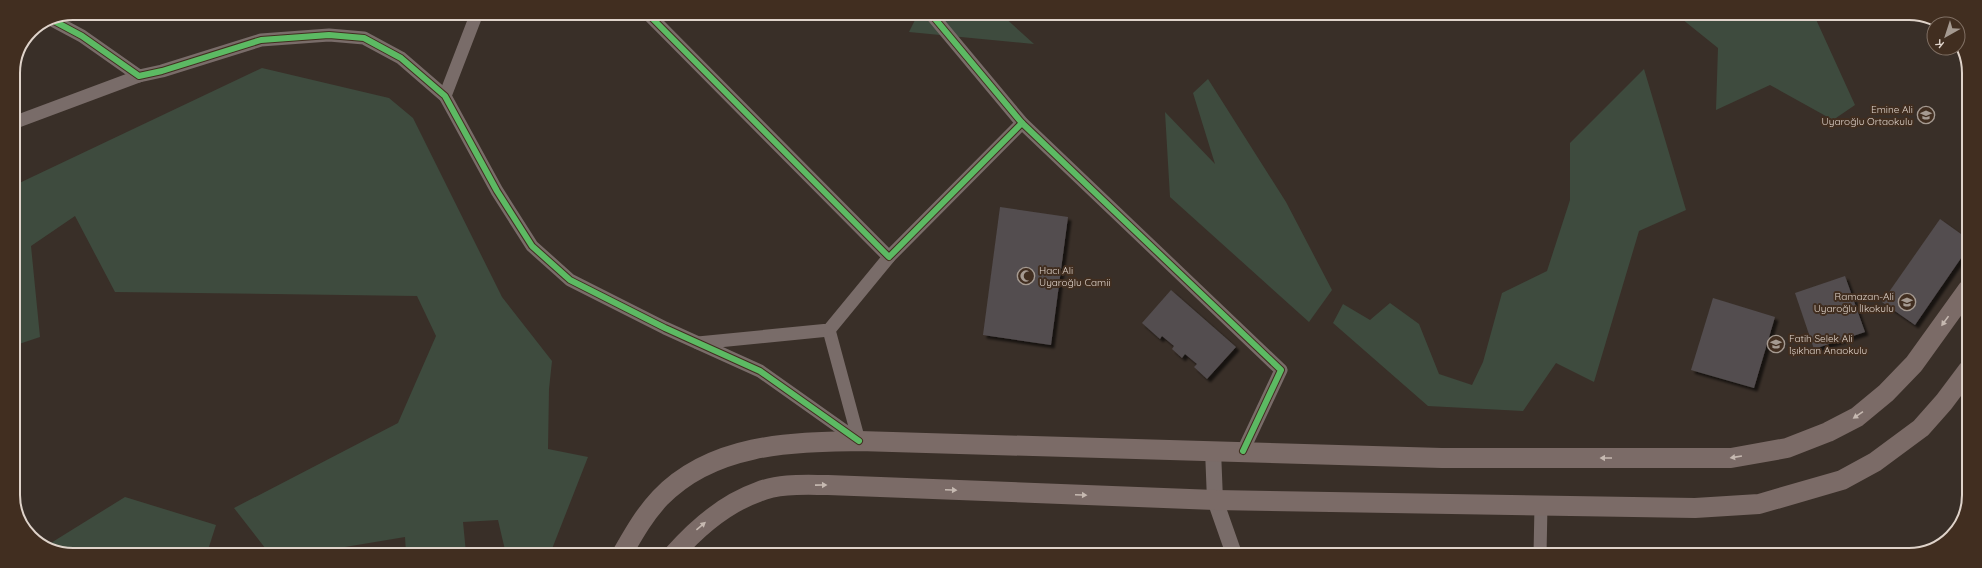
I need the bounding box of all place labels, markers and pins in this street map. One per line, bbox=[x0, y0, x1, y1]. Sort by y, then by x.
place label: Emine Ali Uyaroğlu Ortaokulu bbox=[1822, 103, 1913, 128]
school or university icon: Emine Ali Uyaroğlu Ortaokulu bbox=[1916, 105, 1936, 125]
place label: Hacı Ali Uyaroğlu Camii bbox=[1039, 264, 1110, 289]
mosque icon: Hacı Ali Uyaroğlu Camii bbox=[1016, 266, 1036, 286]
place label: Ramazan-Ali Uyaroğlu İlkokulu bbox=[1814, 290, 1894, 315]
school or university icon: Ramazan-Ali Uyaroğlu İlkokulu bbox=[1897, 292, 1917, 312]
place label: Fatih Selek Ali Işıkhan Anaokulu bbox=[1789, 332, 1867, 357]
school or university icon: Fatih Selek Ali Işıkhan Anaokulu bbox=[1766, 334, 1786, 354]

